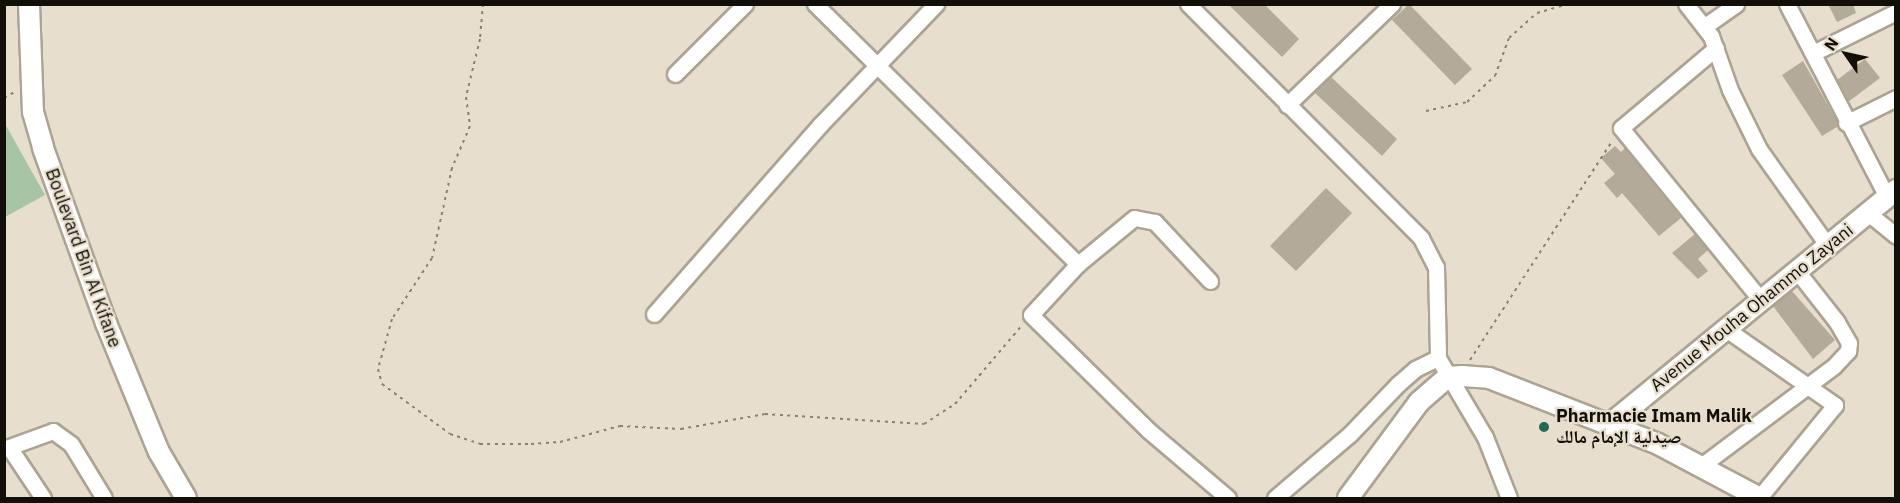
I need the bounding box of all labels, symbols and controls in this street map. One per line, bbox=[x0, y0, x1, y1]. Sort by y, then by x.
north arrow bbox=[1816, 24, 1876, 84]
text: N bbox=[1820, 34, 1843, 54]
street label: Boulevard Bin Al Kifane bbox=[41, 165, 125, 351]
street label: Avenue Mouha Ohammo Zayani bbox=[1646, 219, 1858, 397]
place label: Pharmacie Imam Malik صيدلية الإمام مالك bbox=[1556, 406, 1752, 448]
marker: Pharmacie Imam Malik صيدلية الإمام مالك bbox=[1537, 420, 1551, 434]

